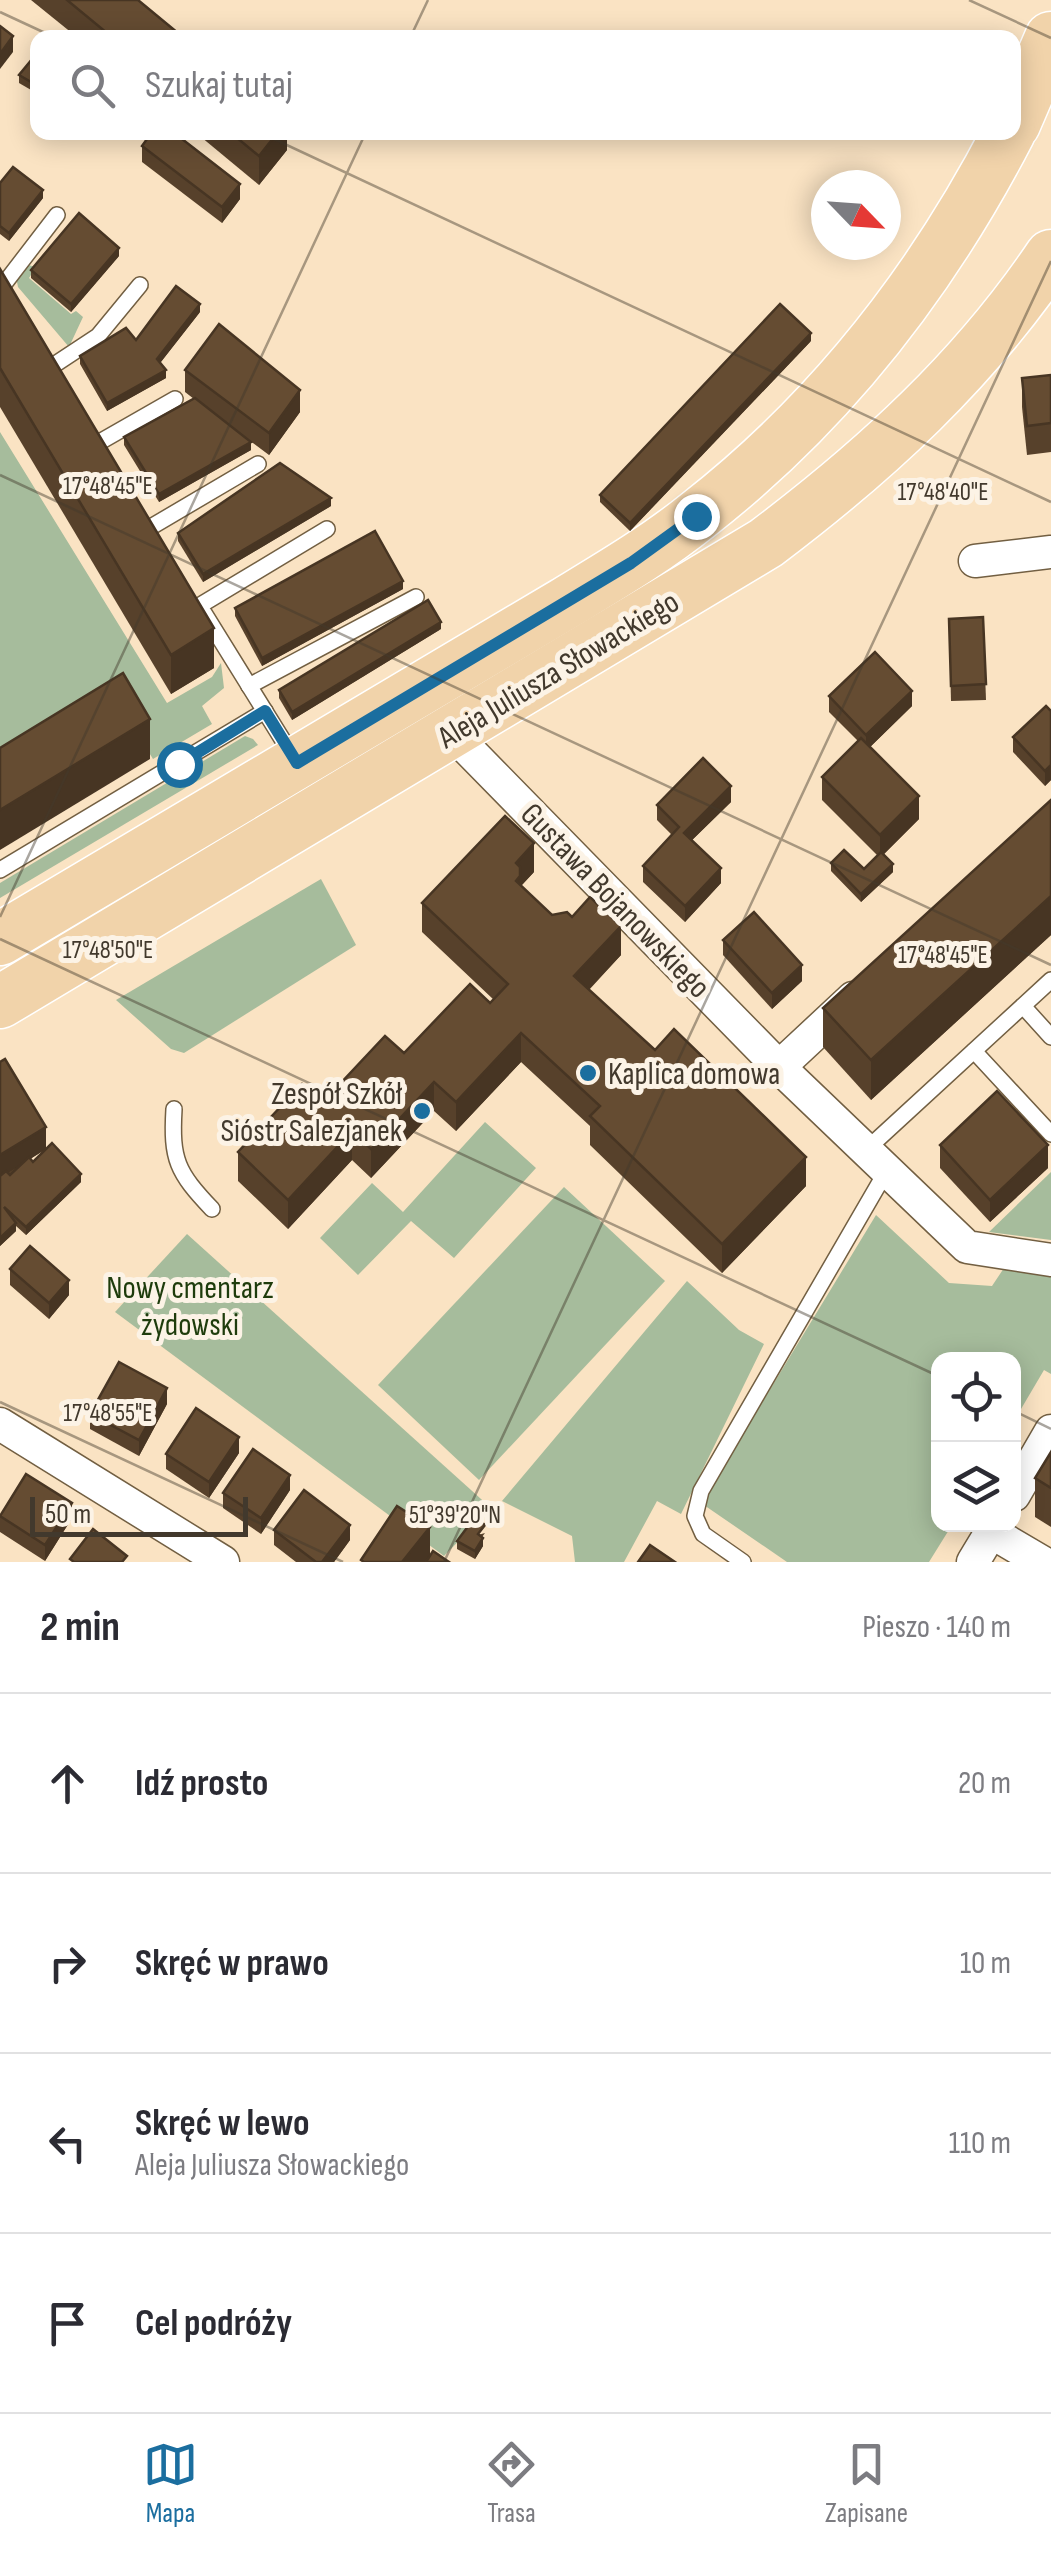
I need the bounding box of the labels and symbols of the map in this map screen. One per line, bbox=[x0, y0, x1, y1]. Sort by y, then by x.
north arrow bbox=[811, 170, 901, 260]
text: 17°48'45"E bbox=[63, 471, 153, 502]
text: 17°48'40"E bbox=[898, 477, 988, 508]
route end bbox=[674, 494, 720, 540]
street label: Aleja Juliusza Słowackiego bbox=[430, 583, 686, 758]
route start bbox=[157, 742, 203, 788]
street label: Gustawa Bojanowskiego bbox=[512, 795, 718, 1007]
text: 17°48'50"E bbox=[63, 935, 153, 966]
text: 17°48'45"E bbox=[898, 940, 988, 971]
place label: Kaplica domowa bbox=[608, 1055, 780, 1094]
marker: Kaplica domowa bbox=[577, 1062, 599, 1084]
place label: Zespół Szkół Sióstr Salezjanek bbox=[220, 1075, 403, 1151]
marker: Zespół Szkół Sióstr Salezjanek bbox=[411, 1100, 433, 1122]
park label: Nowy cmentarz żydowski bbox=[106, 1269, 274, 1345]
text: 17°48'55"E bbox=[63, 1398, 153, 1429]
scale bar bbox=[30, 1492, 248, 1536]
text: 51°39'20"N bbox=[409, 1500, 501, 1531]

